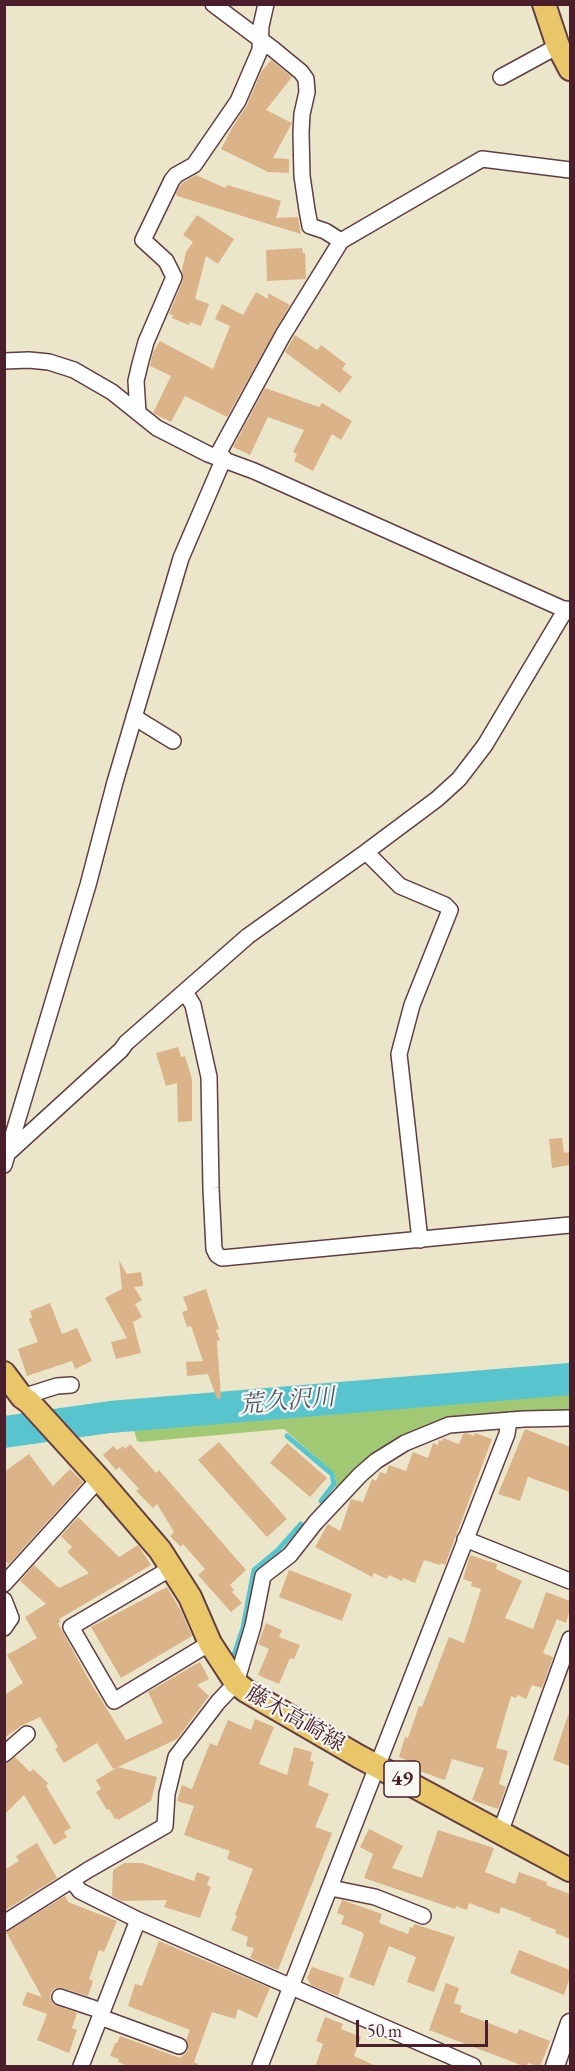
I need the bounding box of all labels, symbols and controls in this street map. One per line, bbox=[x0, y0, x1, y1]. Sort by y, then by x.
water label: 荒久沢川 bbox=[238, 1383, 336, 1421]
street label: 藤木高崎線 bbox=[241, 1680, 349, 1758]
road number: 49 bbox=[384, 1761, 420, 1797]
scale bar bbox=[359, 2008, 491, 2046]
text: 50 m bbox=[367, 2019, 402, 2042]

